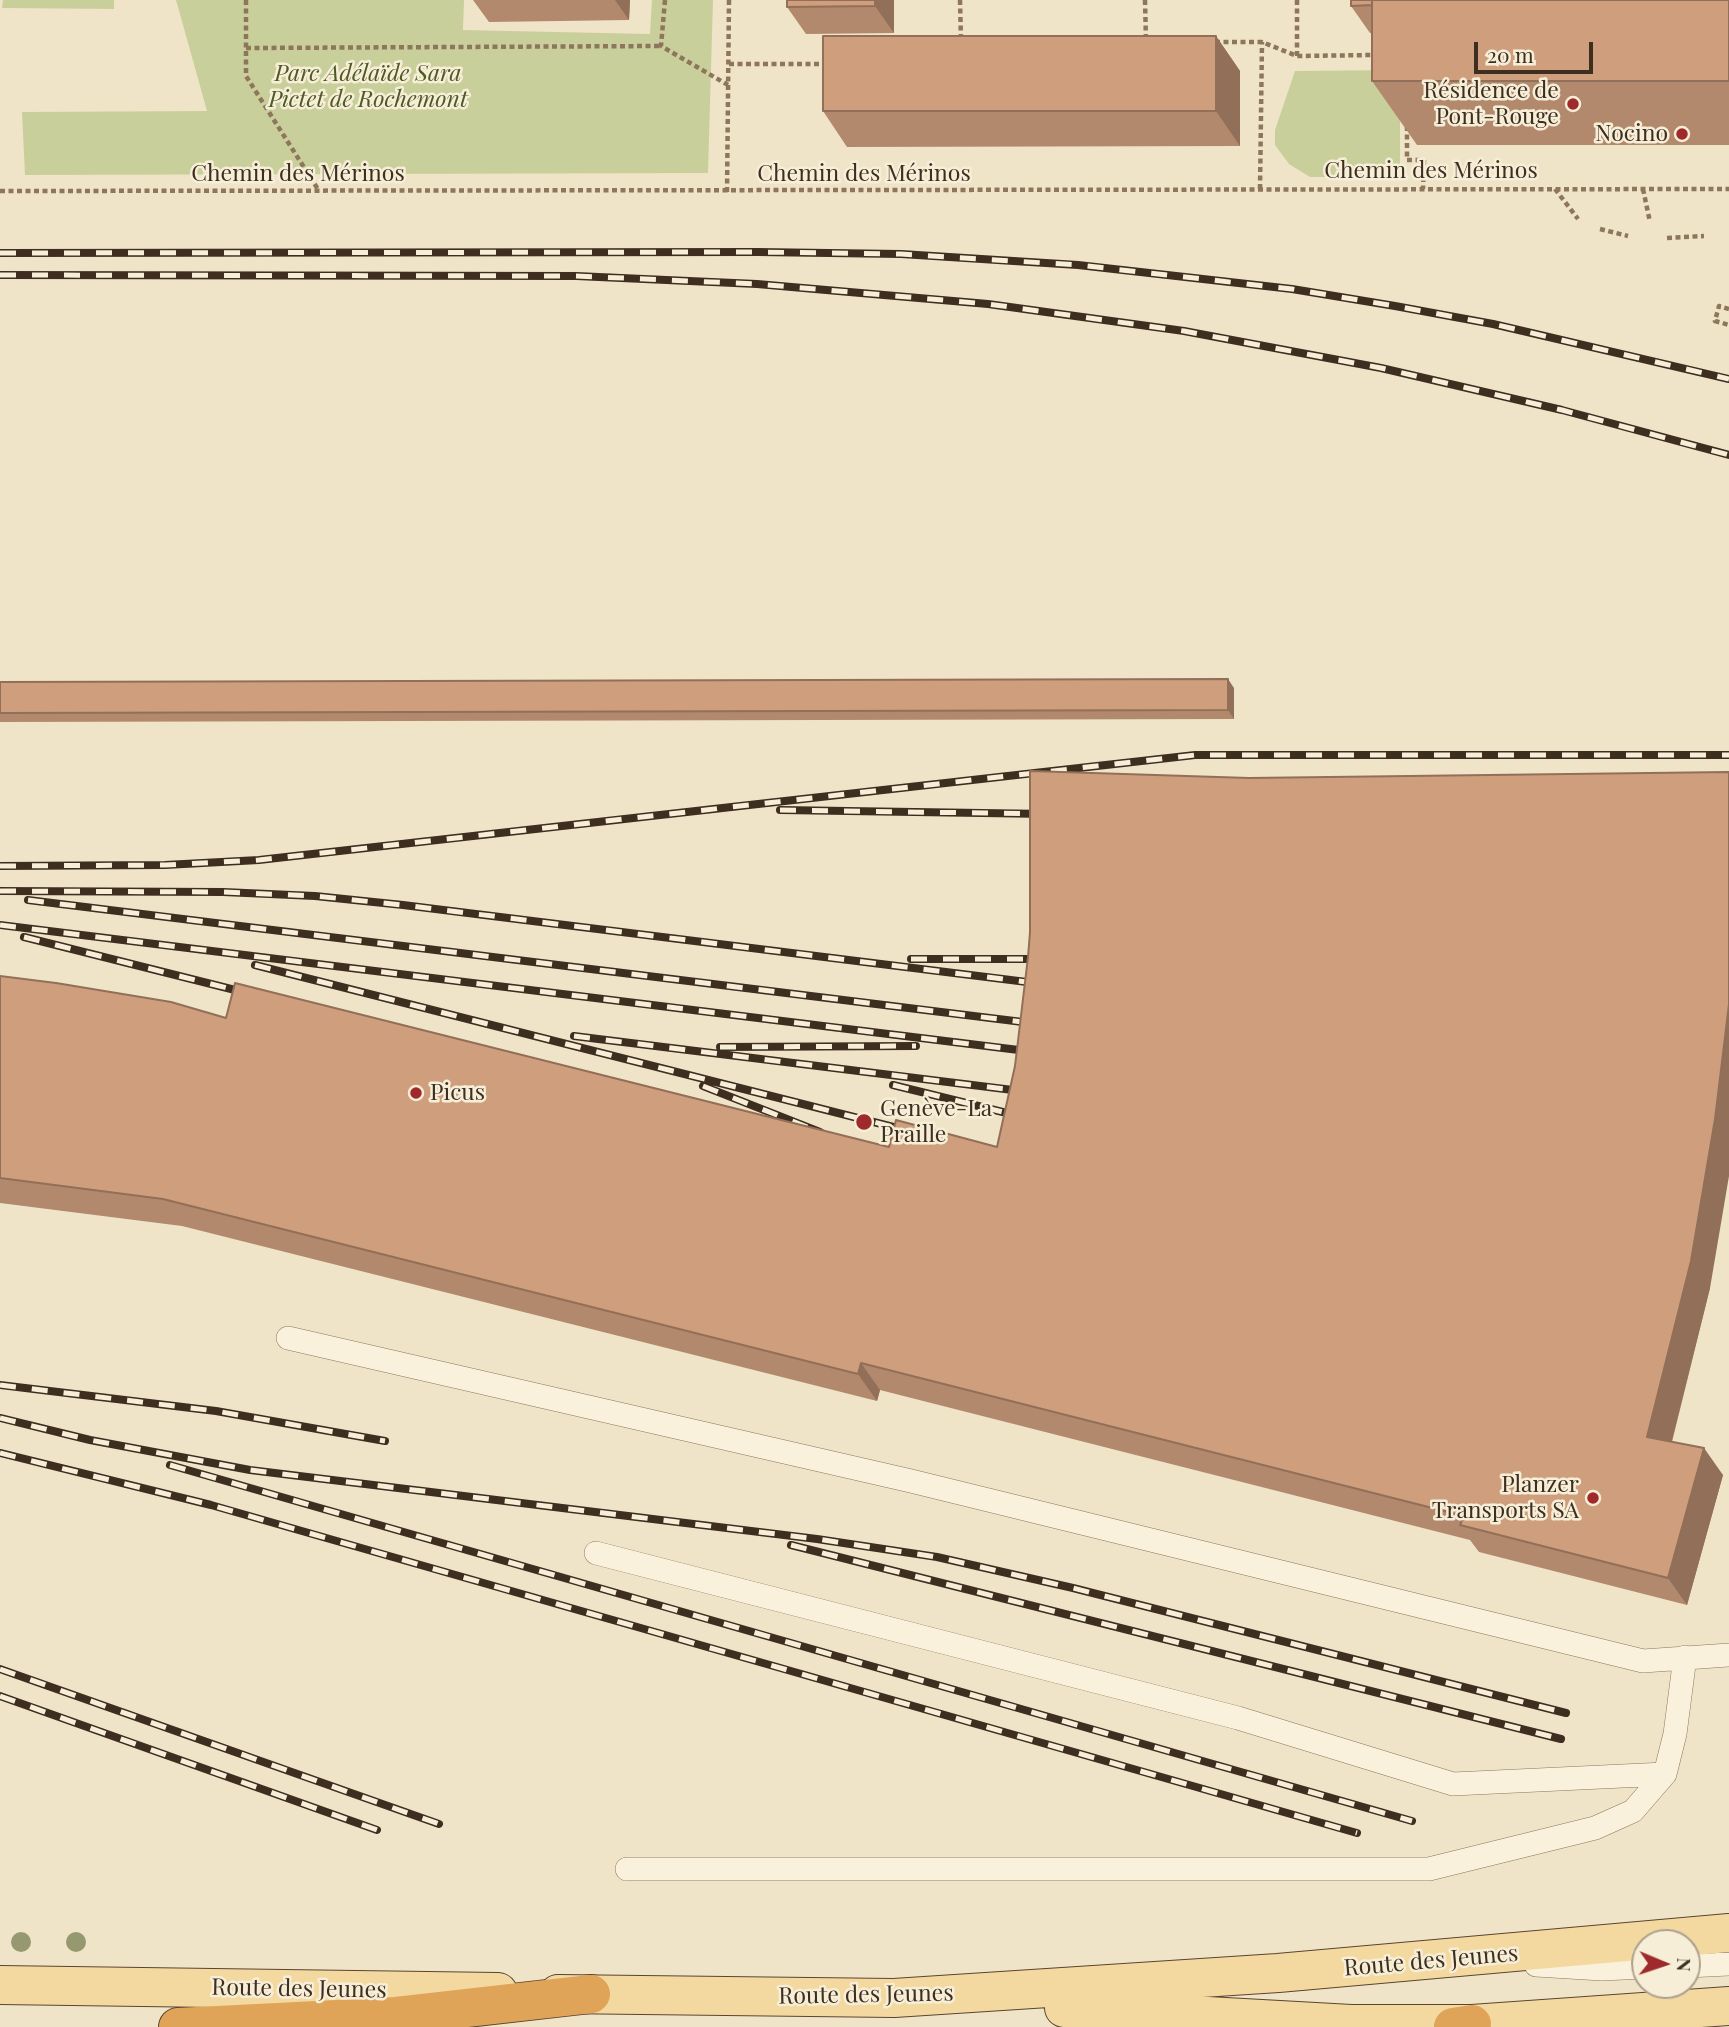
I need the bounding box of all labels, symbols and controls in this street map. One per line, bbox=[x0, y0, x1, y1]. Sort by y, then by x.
scale bar bbox=[1477, 28, 1596, 72]
text: 20 m bbox=[1487, 40, 1534, 68]
park label: Parc Adélaïde Sara Pictet de Rochemont bbox=[268, 60, 468, 114]
place label: Résidence de Pont-Rouge bbox=[1423, 77, 1559, 131]
marker: Résidence de Pont-Rouge bbox=[1565, 96, 1581, 112]
place label: Nocino bbox=[1595, 120, 1668, 148]
marker: Nocino bbox=[1674, 126, 1690, 142]
street label: Chemin des Mérinos bbox=[1324, 157, 1538, 185]
street label: Chemin des Mérinos bbox=[191, 160, 405, 188]
street label: Chemin des Mérinos bbox=[757, 160, 971, 188]
place label: Picus bbox=[430, 1079, 485, 1107]
marker: Picus bbox=[408, 1085, 424, 1101]
place label: Genève-La Praille bbox=[880, 1095, 992, 1149]
marker: Genève-La Praille bbox=[854, 1112, 874, 1132]
place label: Planzer Transports SA bbox=[1432, 1471, 1579, 1525]
marker: Planzer Transports SA bbox=[1585, 1490, 1601, 1506]
north arrow bbox=[1631, 1929, 1701, 1999]
street label: Route des Jeunes bbox=[1343, 1940, 1519, 1982]
text: N bbox=[1672, 1957, 1698, 1972]
street label: Route des Jeunes bbox=[211, 1974, 387, 2004]
street label: Route des Jeunes bbox=[778, 1980, 954, 2010]

